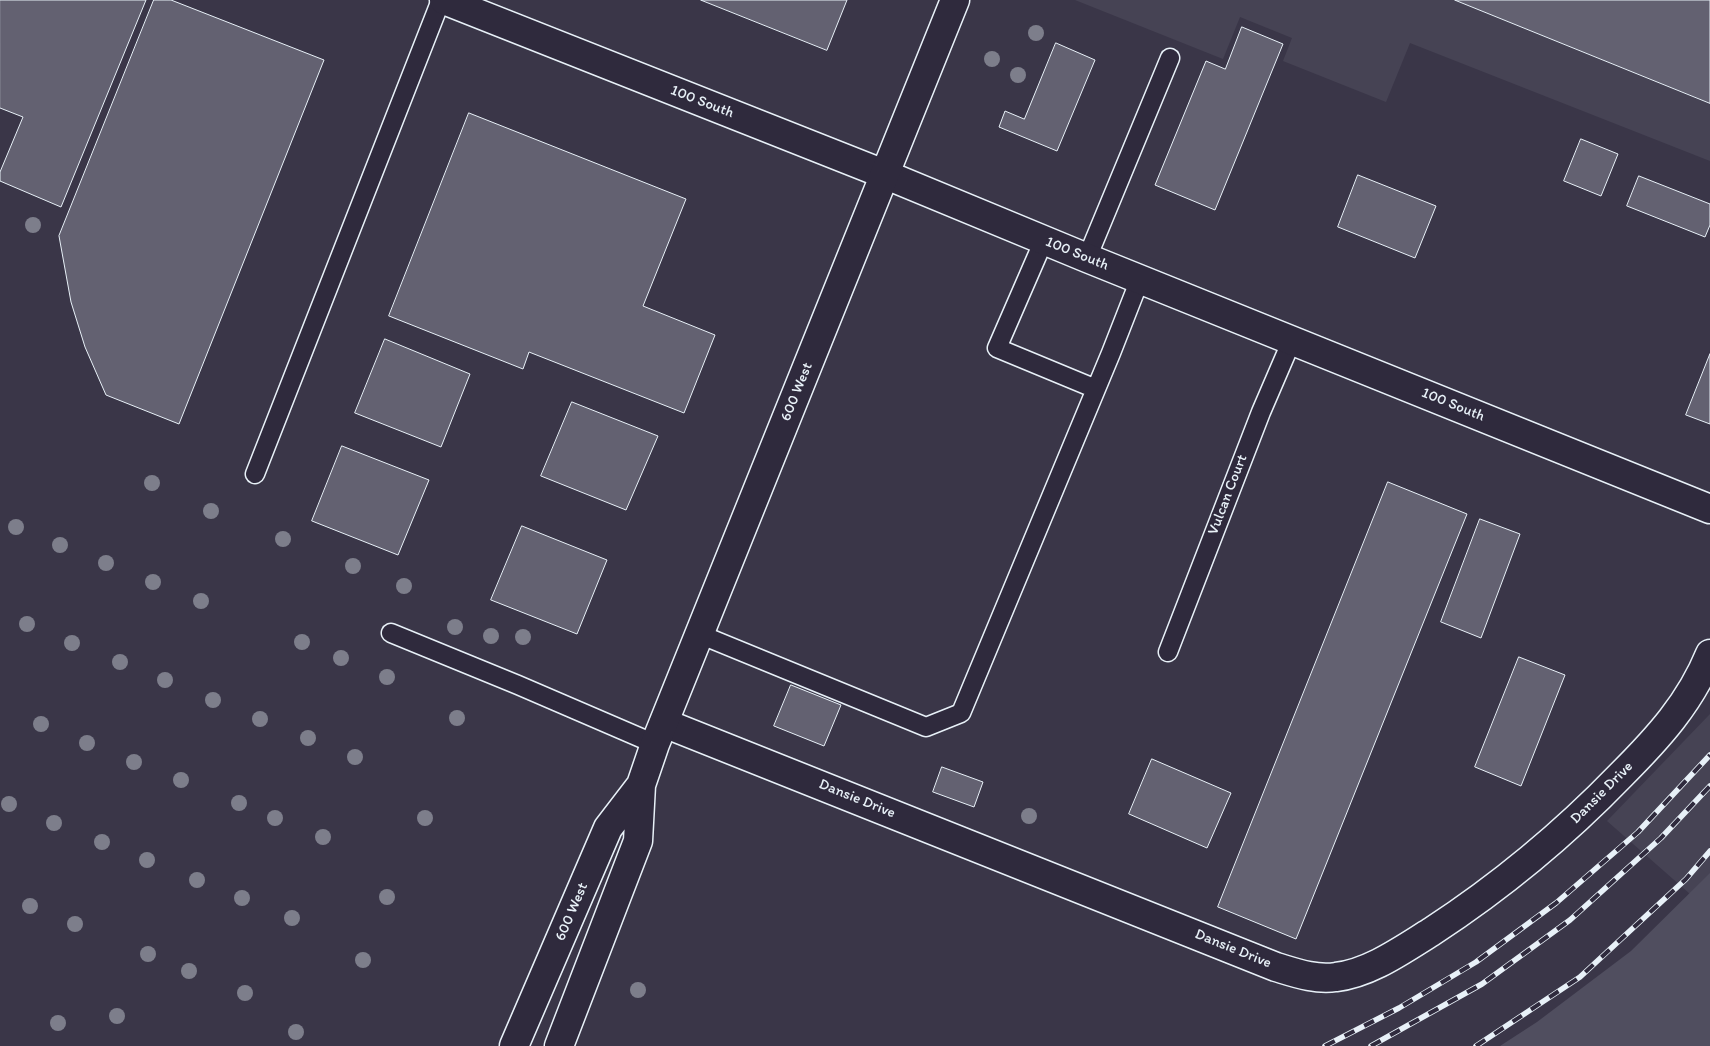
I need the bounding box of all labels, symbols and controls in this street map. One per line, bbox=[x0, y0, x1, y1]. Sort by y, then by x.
street label: 100 South bbox=[668, 82, 736, 122]
street label: 100 South bbox=[1043, 233, 1111, 275]
street label: 600 West bbox=[777, 360, 817, 424]
street label: 100 South bbox=[1419, 384, 1487, 426]
street label: Vulcan Court bbox=[1204, 452, 1252, 538]
street label: Dansie Drive bbox=[1567, 758, 1637, 828]
street label: Dansie Drive bbox=[816, 775, 898, 823]
street label: 600 West bbox=[552, 880, 592, 944]
street label: Dansie Drive bbox=[1192, 925, 1274, 973]

